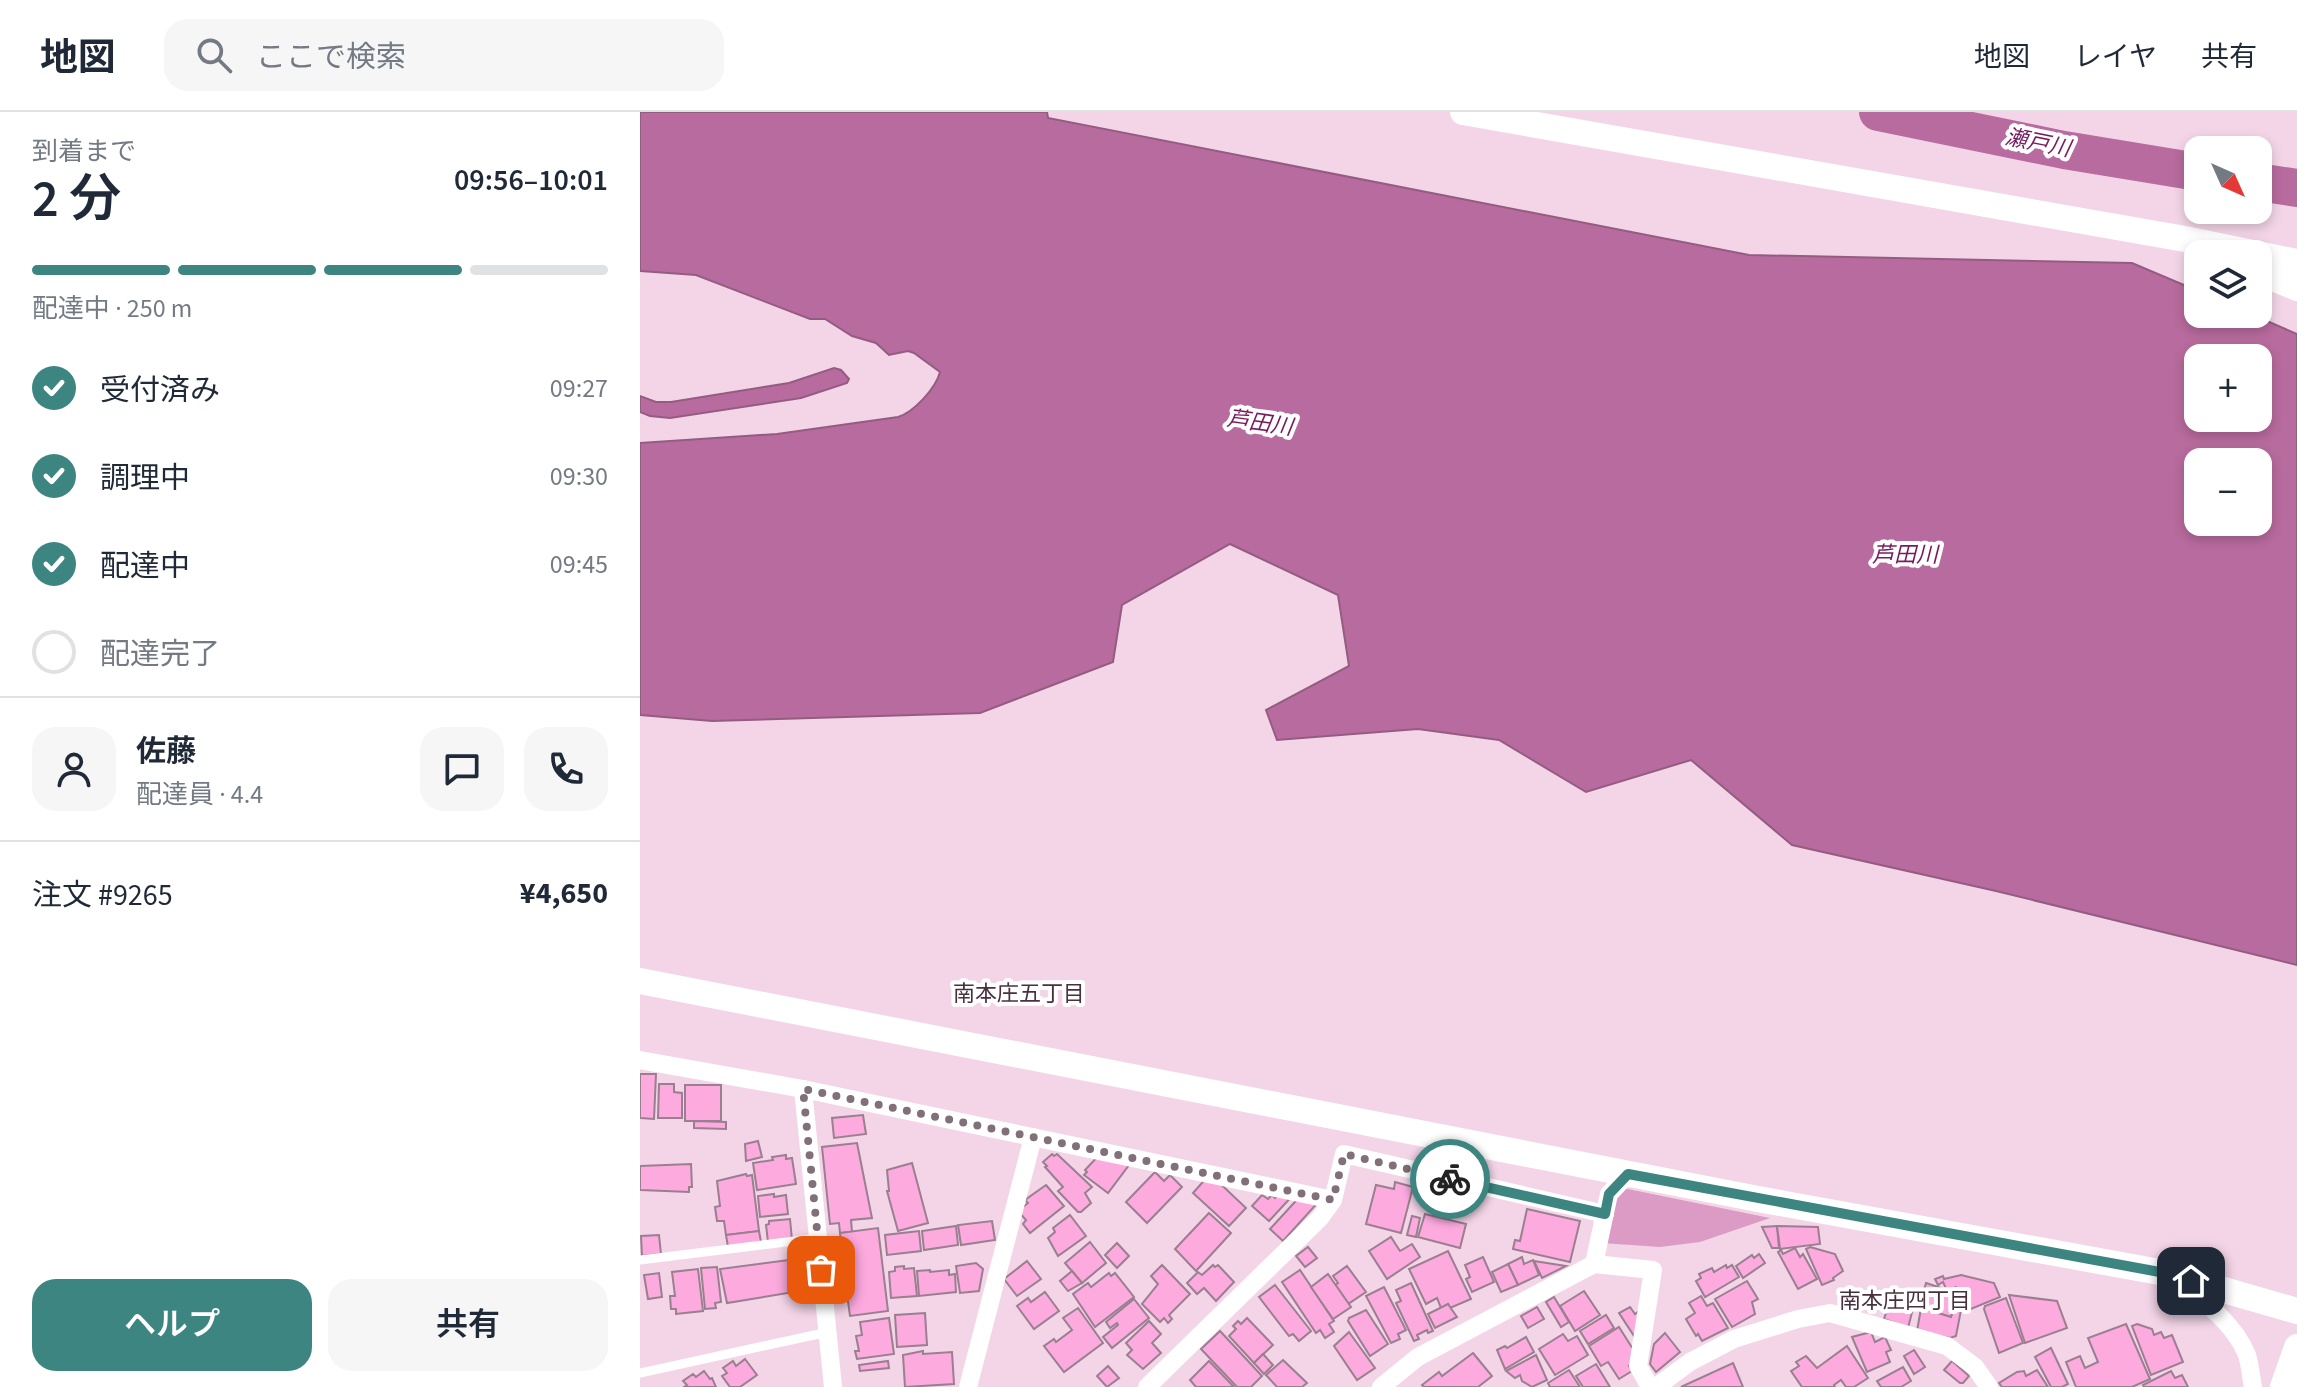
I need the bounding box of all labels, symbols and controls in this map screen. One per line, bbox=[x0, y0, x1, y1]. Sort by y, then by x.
search box bbox=[164, 19, 724, 91]
text: 地図 bbox=[40, 31, 116, 85]
icon: search bbox=[192, 33, 236, 77]
text: ここで検索 bbox=[256, 36, 406, 79]
text: 地図 bbox=[1974, 37, 2030, 77]
text: レイヤ bbox=[2074, 37, 2157, 77]
text: 共有 bbox=[2201, 37, 2257, 77]
water label: 瀬戸川 bbox=[2002, 121, 2075, 165]
text: 到着まで bbox=[32, 133, 136, 170]
north arrow bbox=[2184, 136, 2272, 224]
map controls bbox=[2184, 136, 2272, 536]
text: 09:56–10:01 bbox=[454, 159, 608, 202]
text: 2 分 bbox=[32, 163, 121, 237]
button: layers bbox=[2184, 240, 2272, 328]
text: 配達中 · 250 m bbox=[32, 290, 192, 327]
button: + bbox=[2184, 344, 2272, 432]
icon: check bbox=[32, 366, 76, 410]
text: 受付済み bbox=[100, 369, 220, 412]
text: 09:27 bbox=[550, 370, 608, 407]
water label: 芦田川 bbox=[1225, 403, 1297, 444]
button: − bbox=[2184, 448, 2272, 536]
icon: check bbox=[32, 454, 76, 498]
text: 調理中 bbox=[100, 457, 190, 500]
text: 09:30 bbox=[550, 458, 608, 495]
water label: 芦田川 bbox=[1872, 539, 1940, 571]
icon: check bbox=[32, 542, 76, 586]
text: 配達中 bbox=[100, 545, 190, 588]
text: 09:45 bbox=[550, 546, 608, 583]
text: 配達完了 bbox=[100, 633, 220, 676]
button: person bbox=[32, 727, 116, 811]
button: chat bbox=[420, 727, 504, 811]
button: phone bbox=[524, 727, 608, 811]
text: 佐藤 bbox=[136, 730, 196, 773]
text: 配達員 · 4.4 bbox=[136, 776, 263, 813]
text: ¥4,650 bbox=[520, 872, 608, 915]
text: 注文 #9265 bbox=[32, 874, 173, 917]
district label: 南本庄五丁目 bbox=[953, 978, 1085, 1010]
courier bbox=[1410, 1139, 1490, 1219]
icon: bike bbox=[1428, 1157, 1472, 1201]
pin bbox=[787, 1236, 855, 1304]
pin bbox=[2157, 1247, 2225, 1315]
icon: bag bbox=[799, 1248, 843, 1292]
icon: home bbox=[2169, 1259, 2213, 1303]
button: ヘルプ bbox=[32, 1279, 312, 1371]
button: 共有 bbox=[328, 1279, 608, 1371]
district label: 南本庄四丁目 bbox=[1839, 1285, 1971, 1317]

